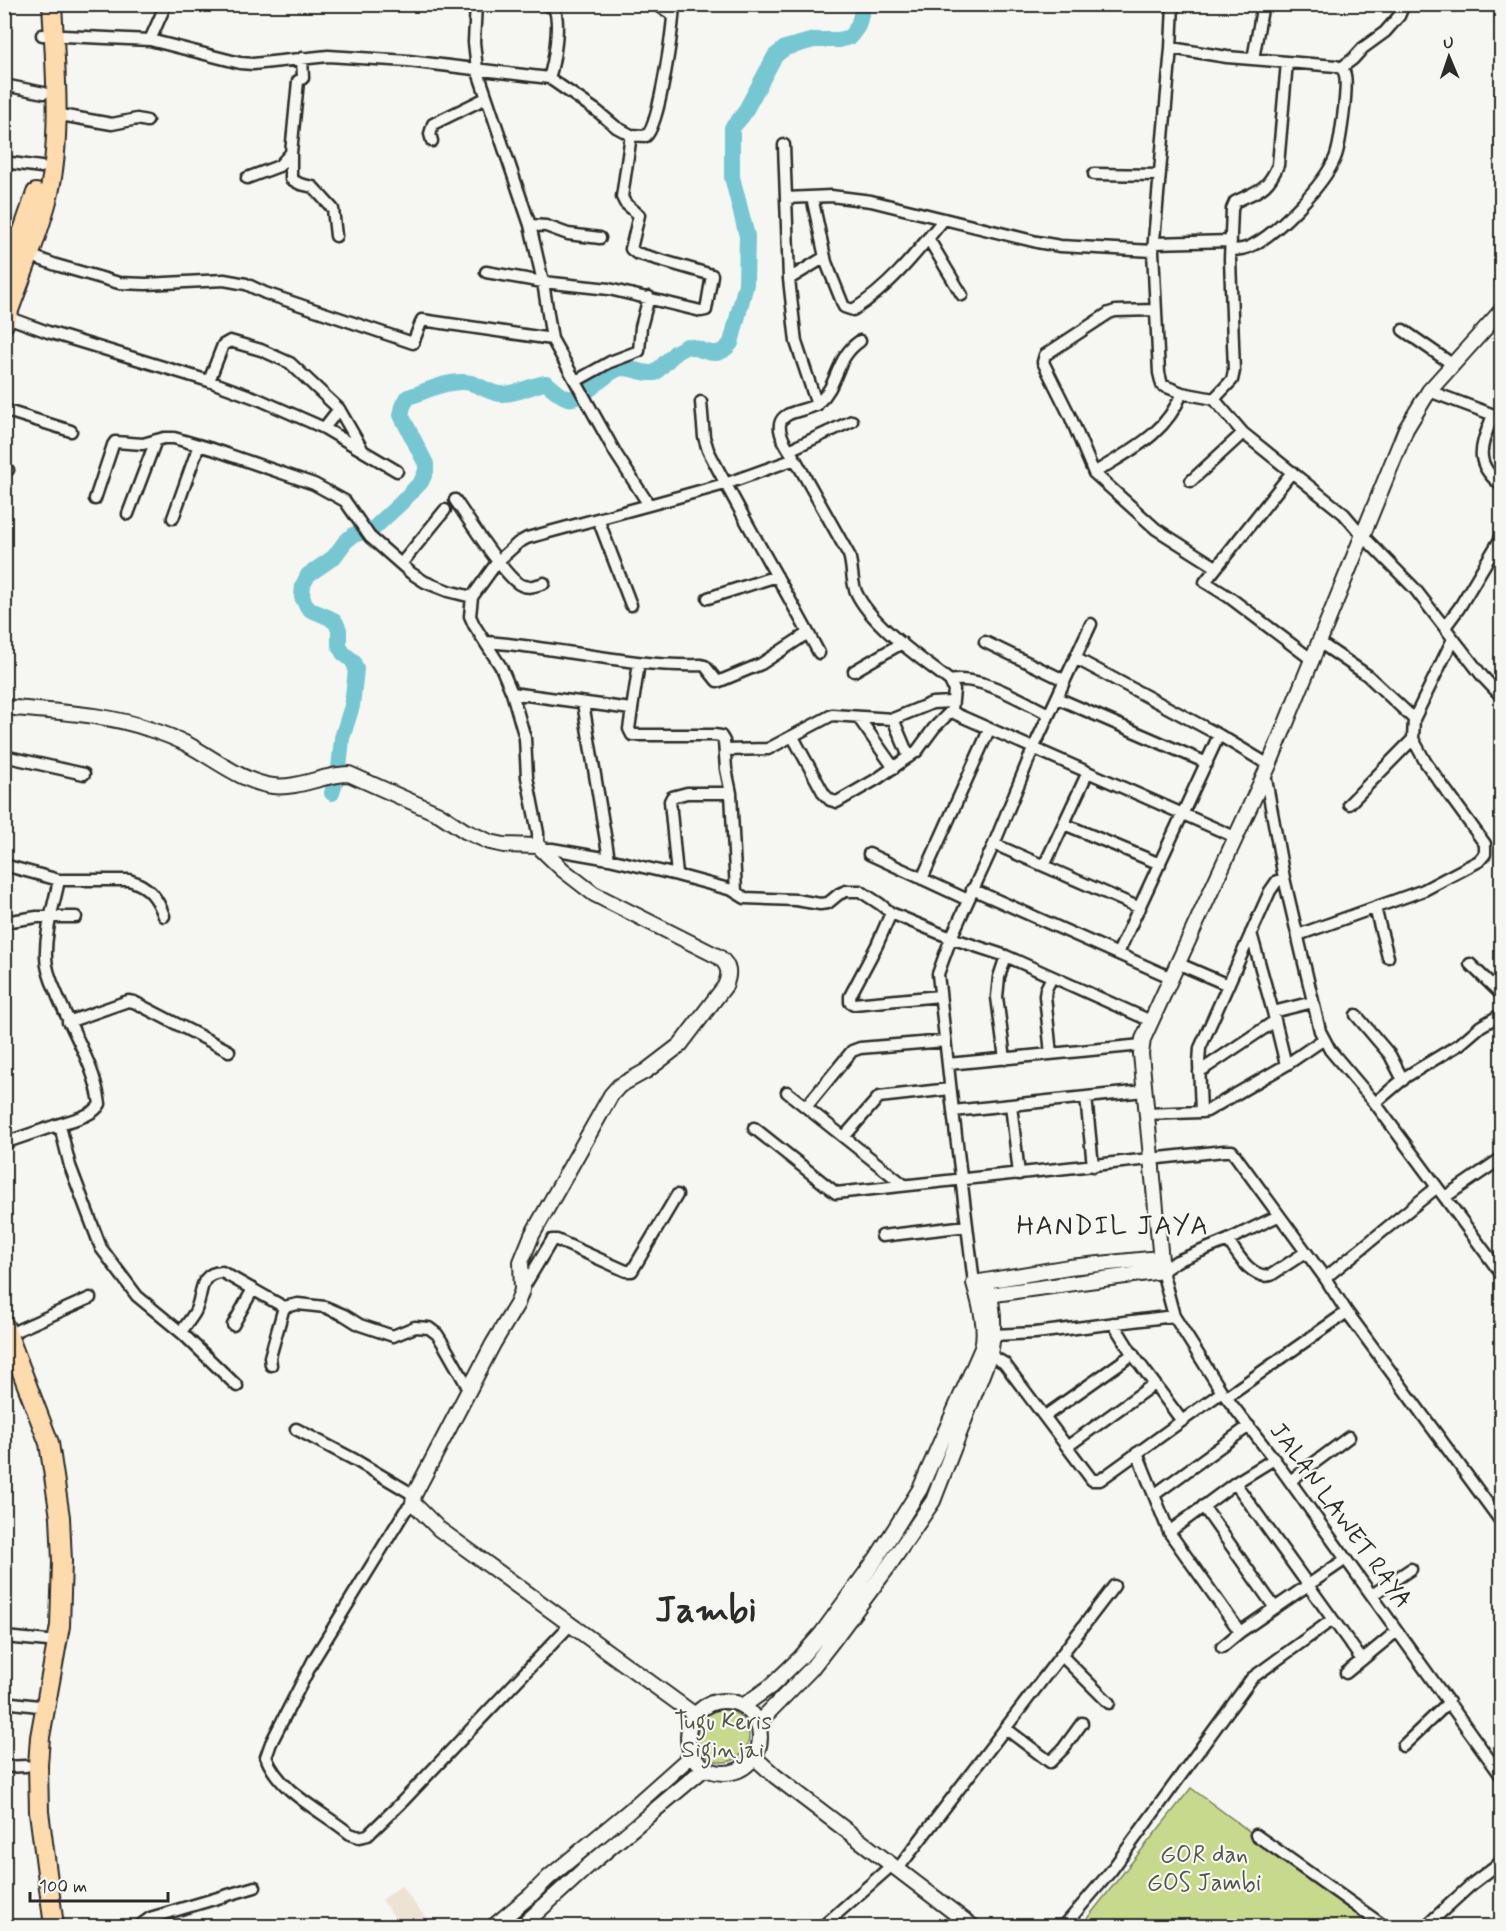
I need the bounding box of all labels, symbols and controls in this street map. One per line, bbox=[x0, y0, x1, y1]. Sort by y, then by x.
north arrow bbox=[1419, 27, 1479, 87]
text: U bbox=[1443, 33, 1454, 54]
district label: HANDIL JAYA bbox=[1016, 1209, 1210, 1244]
street label: JALAN LAWET RAYA bbox=[1262, 1417, 1418, 1615]
district label: Jambi bbox=[655, 1588, 757, 1635]
park label: Tugu Keris Siginjai bbox=[674, 1707, 772, 1769]
park label: GOR dan GOS Jambi bbox=[1147, 1840, 1261, 1899]
scale bar bbox=[30, 1865, 168, 1903]
text: 100 m bbox=[39, 1875, 87, 1899]

